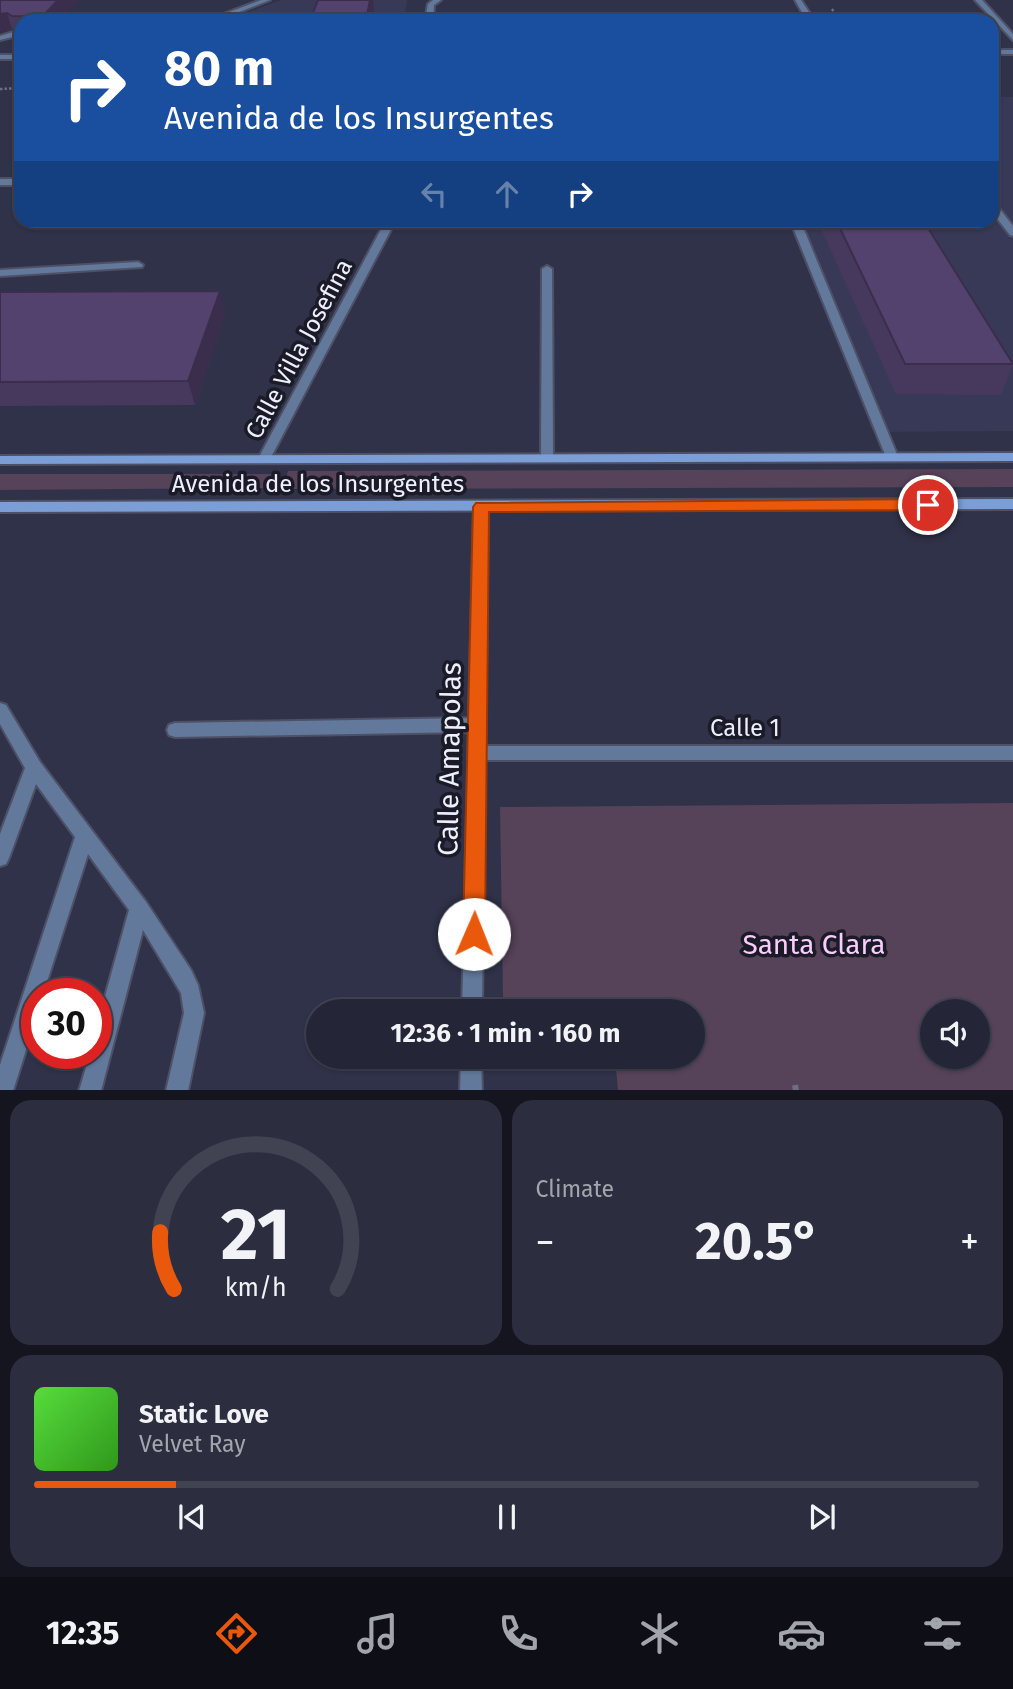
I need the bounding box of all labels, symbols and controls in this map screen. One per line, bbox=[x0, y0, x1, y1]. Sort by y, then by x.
text: 80 m bbox=[164, 39, 274, 98]
icon: right bbox=[49, 42, 140, 133]
text: Avenida de los Insurgentes bbox=[164, 99, 554, 137]
icon: left bbox=[415, 175, 453, 213]
icon: ahead bbox=[488, 175, 526, 213]
icon: right bbox=[561, 175, 599, 213]
street label: Calle Villa Josefina bbox=[240, 254, 358, 444]
street label: Avenida de los Insurgentes bbox=[172, 470, 464, 498]
pin bbox=[898, 475, 958, 535]
icon: arrive bbox=[909, 486, 947, 524]
street label: Calle Amapolas bbox=[431, 662, 468, 856]
street label: Calle 1 bbox=[710, 714, 780, 742]
position arrow bbox=[437, 897, 511, 971]
park label: Santa Clara bbox=[742, 928, 886, 961]
speed limit sign: 30 bbox=[21, 978, 112, 1069]
map controls bbox=[920, 999, 990, 1069]
button: sound bbox=[920, 999, 990, 1069]
text: 12:36 · 1 min · 160 m bbox=[390, 1018, 621, 1049]
text: Climate bbox=[536, 1175, 614, 1203]
text: 21 bbox=[221, 1191, 291, 1278]
text: 20.5° bbox=[695, 1210, 820, 1273]
text: − bbox=[536, 1219, 555, 1265]
text: + bbox=[960, 1219, 979, 1265]
text: km/h bbox=[225, 1272, 287, 1302]
text: Static Love bbox=[139, 1399, 269, 1430]
text: Velvet Ray bbox=[139, 1430, 246, 1458]
icon: previous bbox=[173, 1498, 211, 1536]
icon: pause bbox=[488, 1498, 526, 1536]
icon: next bbox=[803, 1498, 841, 1536]
icon: directions bbox=[212, 1609, 261, 1658]
icon: music bbox=[353, 1609, 402, 1658]
icon: phone bbox=[494, 1609, 543, 1658]
icon: climate bbox=[635, 1609, 684, 1658]
icon: car bbox=[777, 1609, 826, 1658]
icon: filters bbox=[918, 1609, 967, 1658]
text: 12:35 bbox=[46, 1614, 120, 1652]

